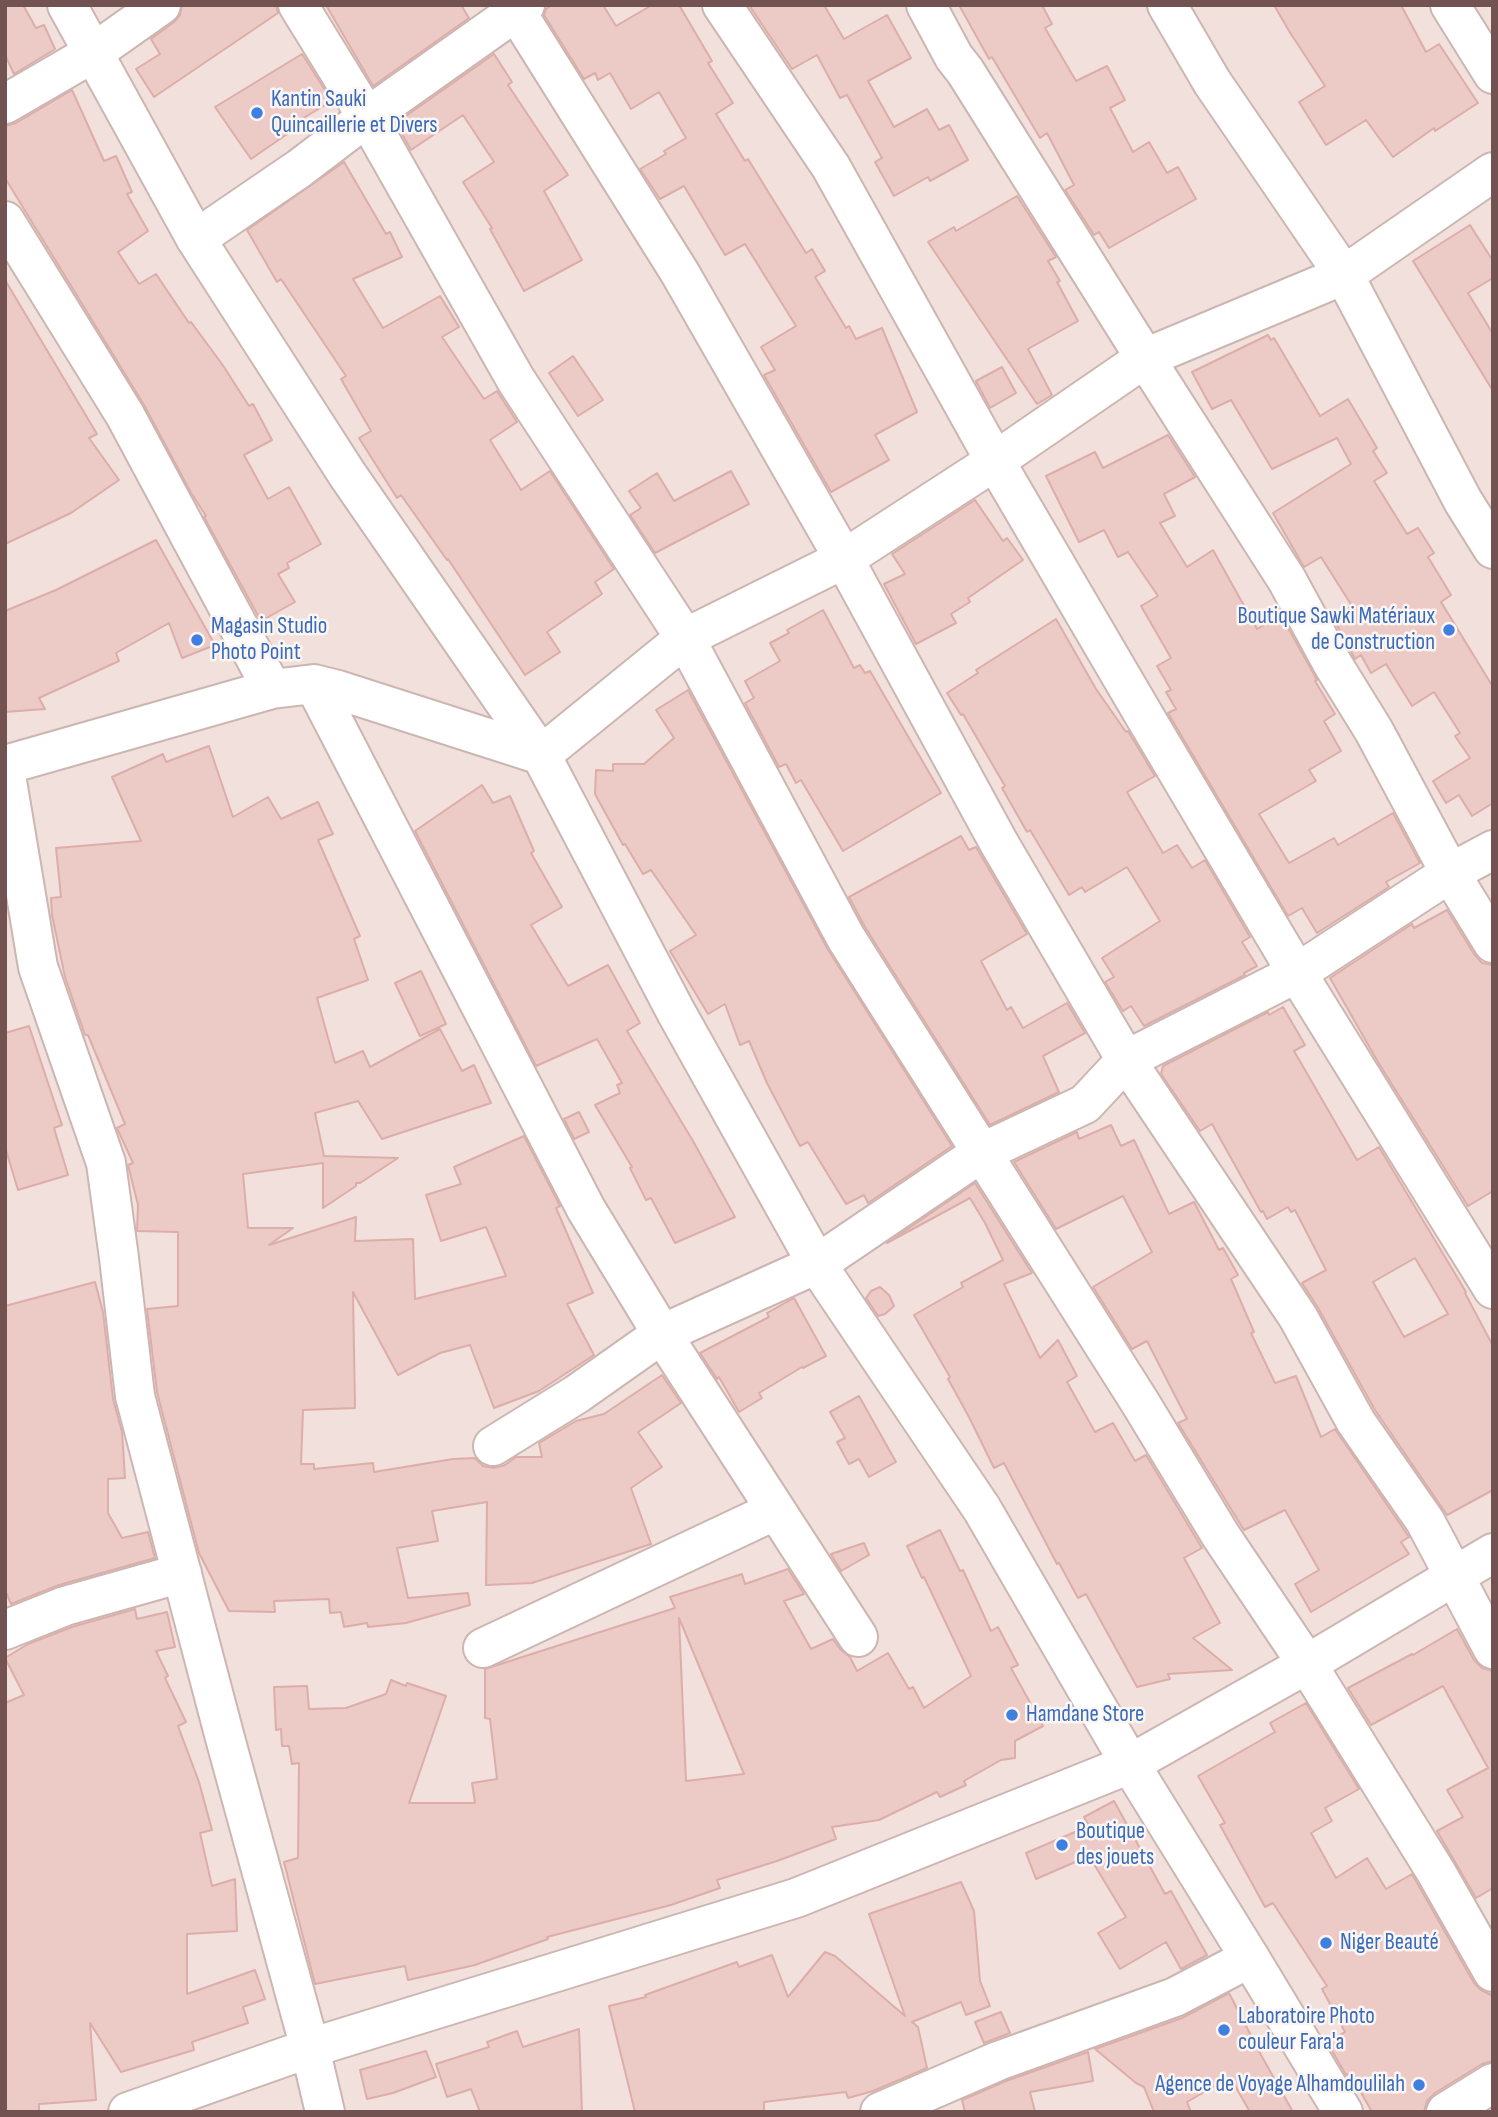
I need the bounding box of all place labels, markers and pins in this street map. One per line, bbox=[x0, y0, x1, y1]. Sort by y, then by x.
place label: Kantin Sauki Quincaillerie et Divers bbox=[271, 86, 438, 140]
marker: Kantin Sauki Quincaillerie et Divers bbox=[249, 105, 265, 121]
place label: Boutique Sawki Matériaux de Construction bbox=[1237, 603, 1435, 657]
place label: Magasin Studio Photo Point bbox=[211, 613, 327, 667]
marker: Boutique Sawki Matériaux de Construction bbox=[1441, 622, 1457, 638]
marker: Magasin Studio Photo Point bbox=[189, 632, 205, 648]
place label: Hamdane Store bbox=[1026, 1701, 1144, 1729]
marker: Hamdane Store bbox=[1004, 1707, 1020, 1723]
place label: Boutique des jouets bbox=[1076, 1818, 1154, 1872]
marker: Boutique des jouets bbox=[1054, 1837, 1070, 1853]
place label: Niger Beauté bbox=[1340, 1929, 1439, 1957]
marker: Niger Beauté bbox=[1318, 1935, 1334, 1951]
place label: Laboratoire Photo couleur Fara'a bbox=[1238, 2003, 1375, 2057]
marker: Laboratoire Photo couleur Fara'a bbox=[1216, 2022, 1232, 2038]
place label: Agence de Voyage Alhamdoulilah bbox=[1155, 2071, 1405, 2099]
marker: Agence de Voyage Alhamdoulilah bbox=[1411, 2077, 1427, 2093]

